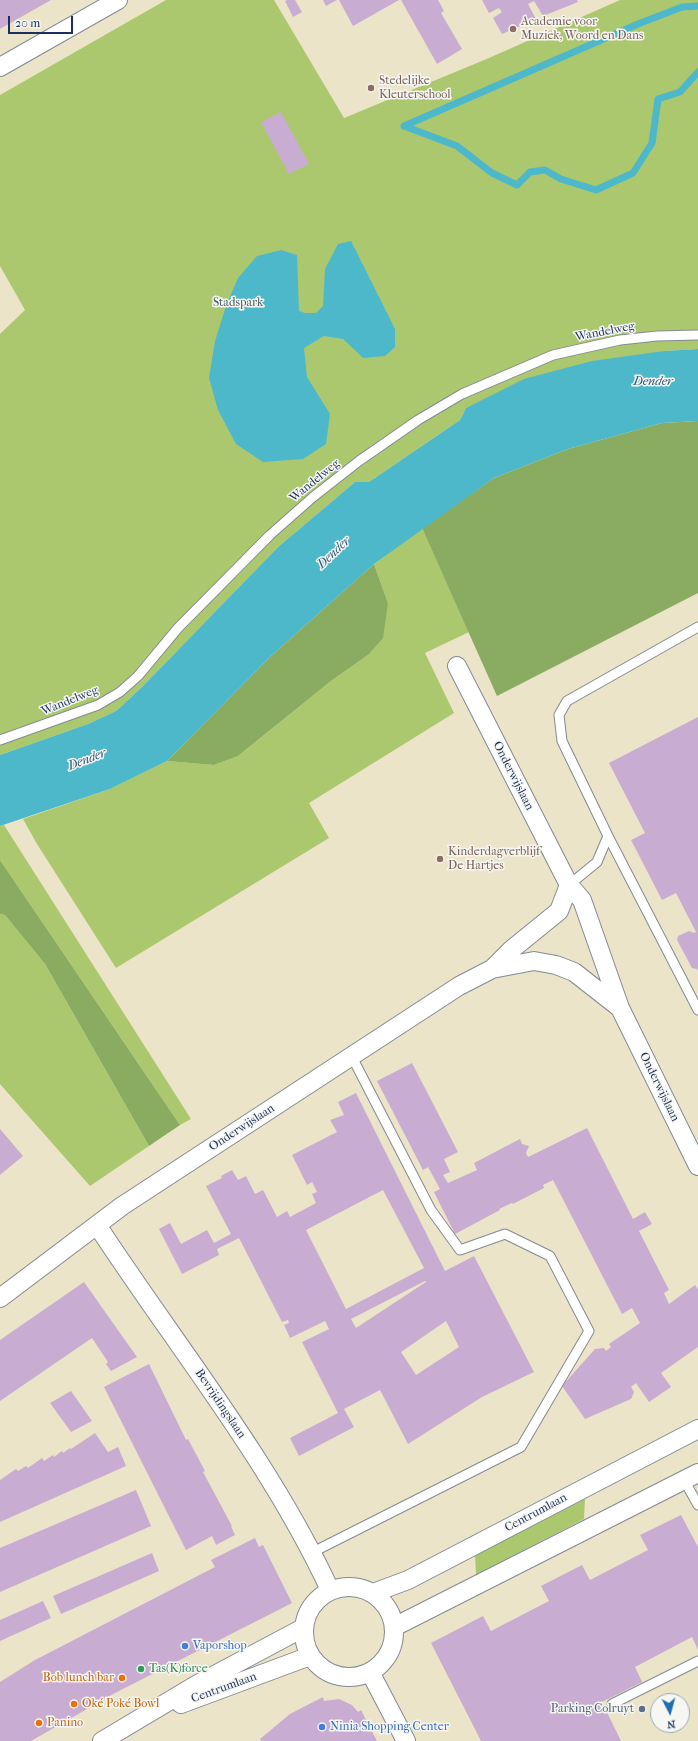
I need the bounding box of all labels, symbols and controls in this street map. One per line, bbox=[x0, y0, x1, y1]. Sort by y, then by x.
scale bar bbox=[10, 8, 75, 34]
place label: Academie voor Muziek, Woord en Dans bbox=[521, 15, 643, 43]
text: 20 m bbox=[15, 16, 40, 30]
marker: Academie voor Muziek, Woord en Dans bbox=[508, 24, 518, 34]
place label: Stedelijke Kleuterschool bbox=[379, 74, 451, 102]
marker: Stedelijke Kleuterschool bbox=[366, 83, 376, 93]
park label: Stadspark bbox=[213, 296, 263, 310]
street label: Wandelweg bbox=[574, 319, 636, 345]
water label: Dender bbox=[633, 374, 673, 390]
street label: Wandelweg bbox=[287, 457, 343, 505]
water label: Dender bbox=[314, 534, 354, 572]
street label: Wandelweg bbox=[39, 683, 101, 719]
street label: Onderwijslaan bbox=[489, 739, 537, 813]
water label: Dender bbox=[66, 746, 108, 774]
place label: Kinderdagverblijf De Hartjes bbox=[448, 845, 540, 873]
marker: Kinderdagverblijf De Hartjes bbox=[435, 854, 445, 864]
street label: Onderwijslaan bbox=[636, 1050, 682, 1124]
street label: Onderwijslaan bbox=[206, 1101, 278, 1155]
street label: Bevrijdingslaan bbox=[192, 1367, 248, 1441]
street label: Centrumlaan bbox=[502, 1491, 570, 1535]
place label: Vaporshop bbox=[193, 1639, 247, 1653]
marker: Vaporshop bbox=[180, 1641, 190, 1651]
place label: Tas(K)force bbox=[149, 1662, 208, 1676]
marker: Tas(K)force bbox=[136, 1664, 146, 1674]
street label: Centrumlaan bbox=[189, 1670, 259, 1706]
place label: Bob lunch bar bbox=[43, 1671, 114, 1685]
marker: Bob lunch bar bbox=[117, 1673, 127, 1683]
north arrow bbox=[650, 1693, 690, 1733]
place label: Oké Poké Bowl bbox=[82, 1697, 159, 1711]
marker: Oké Poké Bowl bbox=[69, 1699, 79, 1709]
place label: Parking Colruyt bbox=[551, 1702, 634, 1716]
marker: Parking Colruyt bbox=[637, 1704, 647, 1714]
place label: Panino bbox=[47, 1716, 83, 1730]
marker: Panino bbox=[34, 1718, 44, 1728]
text: N bbox=[666, 1718, 676, 1731]
place label: Ninia Shopping Center bbox=[330, 1720, 449, 1734]
marker: Ninia Shopping Center bbox=[317, 1722, 327, 1732]

